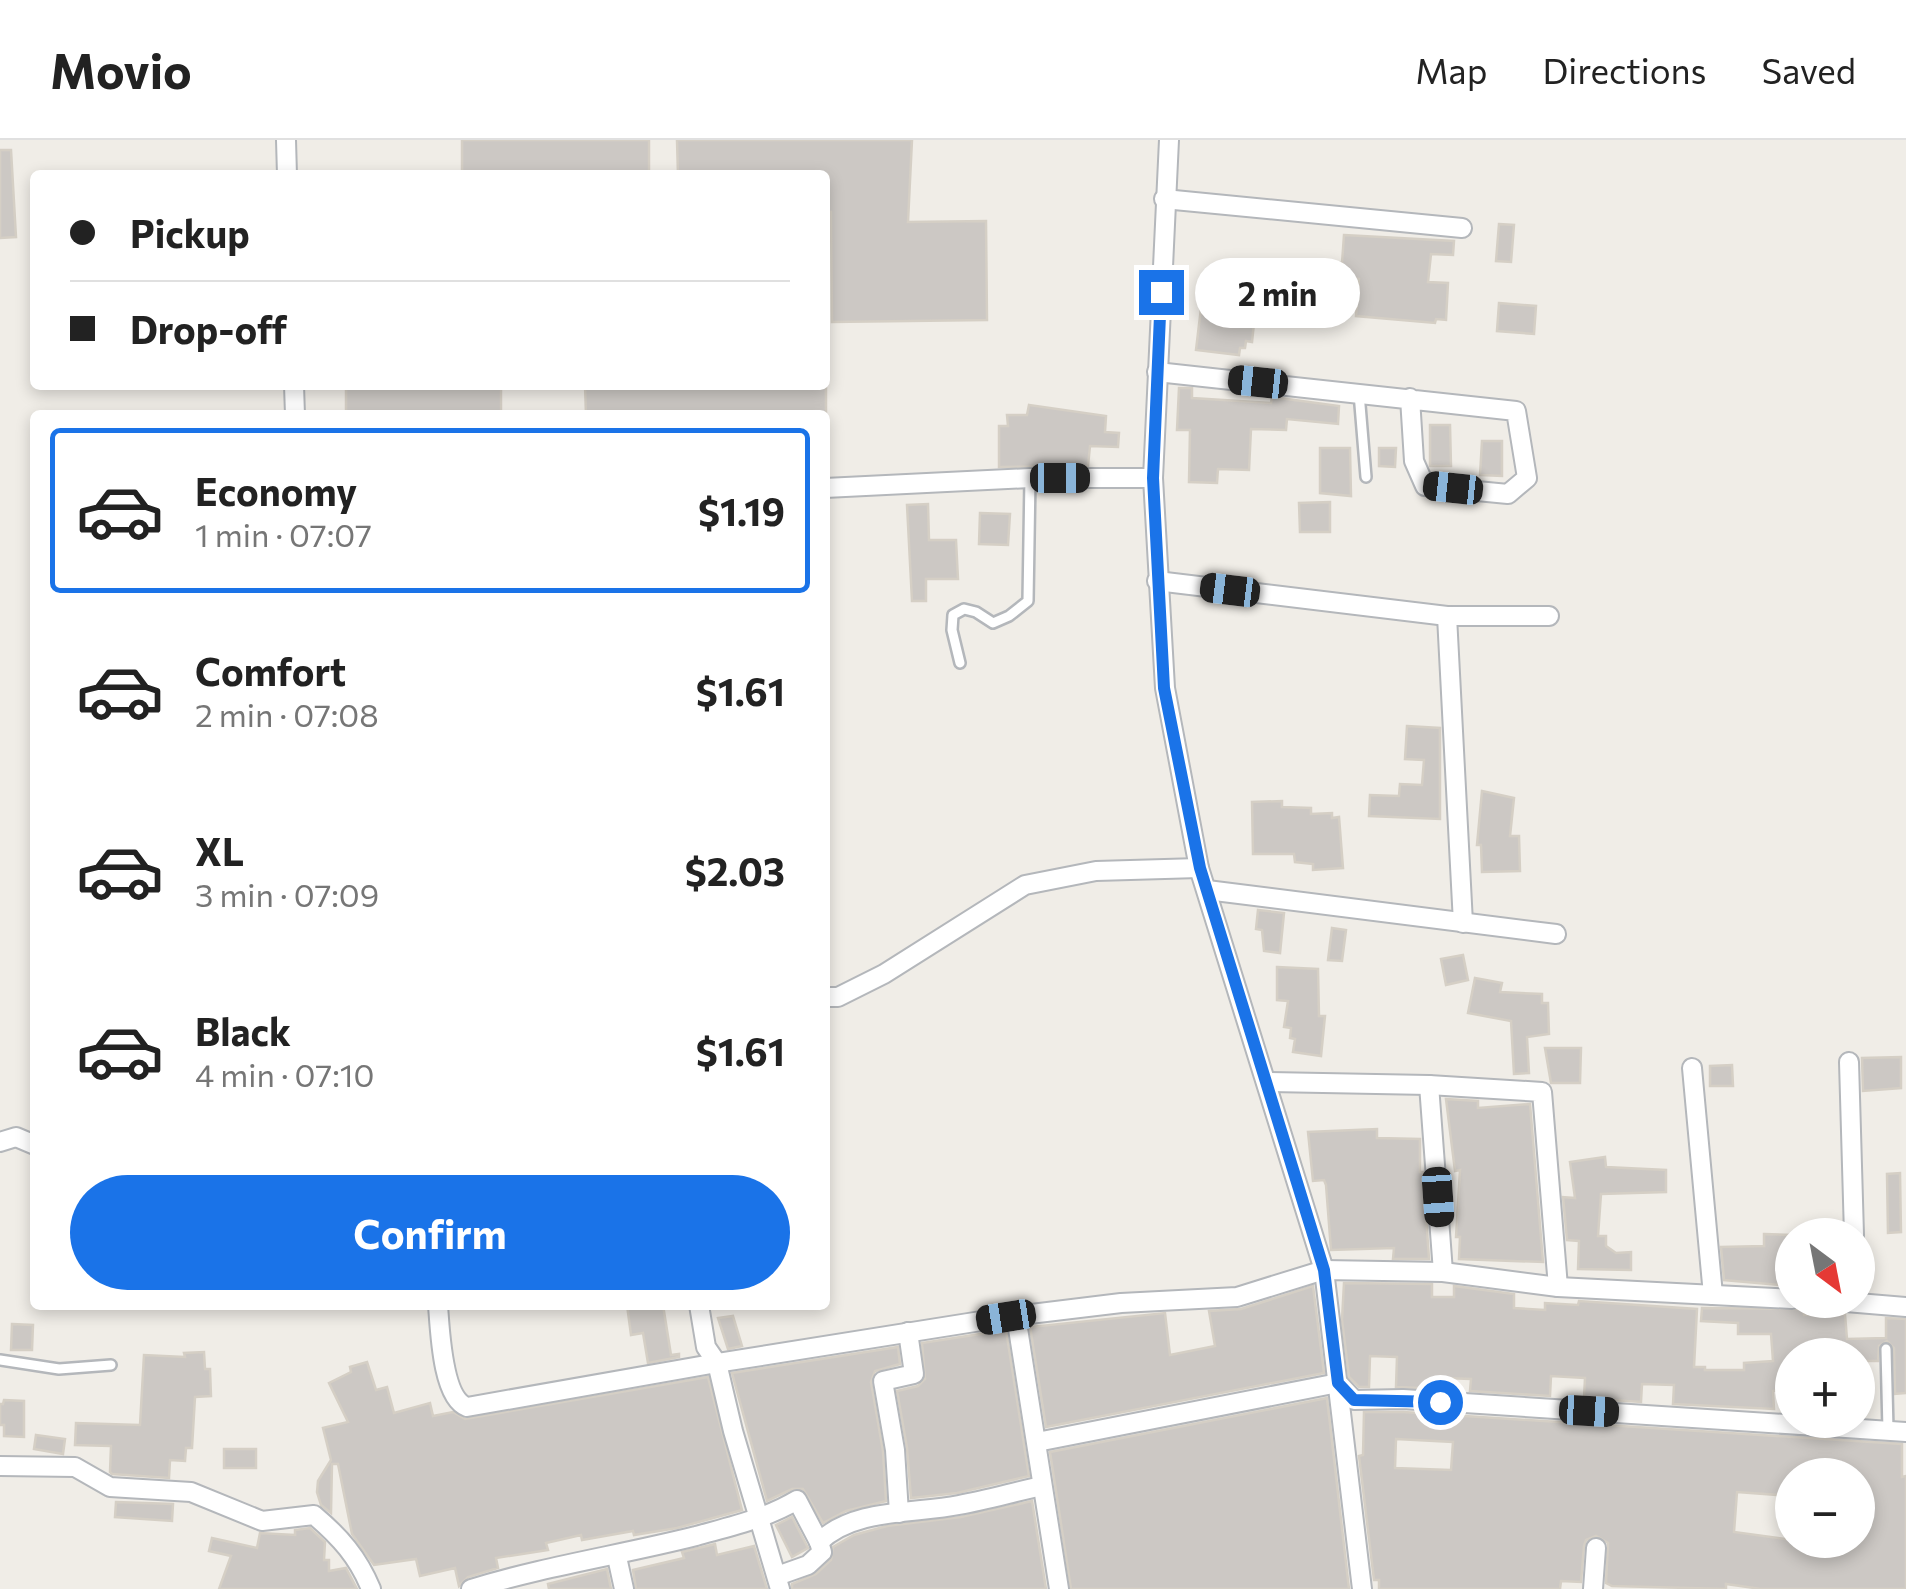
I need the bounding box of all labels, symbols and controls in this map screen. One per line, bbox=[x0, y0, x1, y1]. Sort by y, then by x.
text: Movio bbox=[50, 40, 192, 99]
text: Map bbox=[1415, 48, 1487, 91]
text: Directions bbox=[1542, 48, 1707, 91]
text: Saved bbox=[1762, 48, 1856, 91]
text: Pickup bbox=[130, 209, 250, 256]
callout: 2 min bbox=[1196, 257, 1361, 327]
route end bbox=[1139, 270, 1184, 315]
text: 2 min bbox=[1238, 273, 1317, 313]
text: Drop-off bbox=[130, 305, 287, 352]
car bbox=[1227, 364, 1289, 400]
car bbox=[1030, 463, 1090, 493]
icon: car bbox=[75, 466, 165, 556]
text: Economy bbox=[195, 467, 357, 514]
car bbox=[1422, 470, 1484, 506]
text: $1.19 bbox=[698, 487, 785, 534]
text: 1 min · 07:07 bbox=[195, 514, 372, 554]
car bbox=[1198, 571, 1262, 609]
icon: car bbox=[75, 646, 165, 736]
text: Comfort bbox=[195, 647, 346, 694]
text: $1.61 bbox=[696, 667, 785, 714]
text: 2 min · 07:08 bbox=[195, 694, 379, 734]
icon: car bbox=[75, 826, 165, 916]
text: XL bbox=[195, 827, 244, 874]
text: $2.03 bbox=[685, 847, 785, 894]
text: 3 min · 07:09 bbox=[195, 874, 379, 914]
icon: car bbox=[75, 1006, 165, 1096]
text: Black bbox=[195, 1007, 291, 1054]
text: $1.61 bbox=[696, 1027, 785, 1074]
text: 4 min · 07:10 bbox=[195, 1054, 374, 1094]
car bbox=[1421, 1166, 1455, 1228]
button: Confirm bbox=[70, 1175, 790, 1290]
north arrow bbox=[1775, 1218, 1875, 1318]
map controls bbox=[1775, 1218, 1875, 1558]
car bbox=[974, 1297, 1038, 1337]
button: + bbox=[1775, 1338, 1875, 1438]
route start bbox=[1418, 1380, 1463, 1425]
car bbox=[1558, 1394, 1620, 1428]
button: − bbox=[1775, 1458, 1875, 1558]

